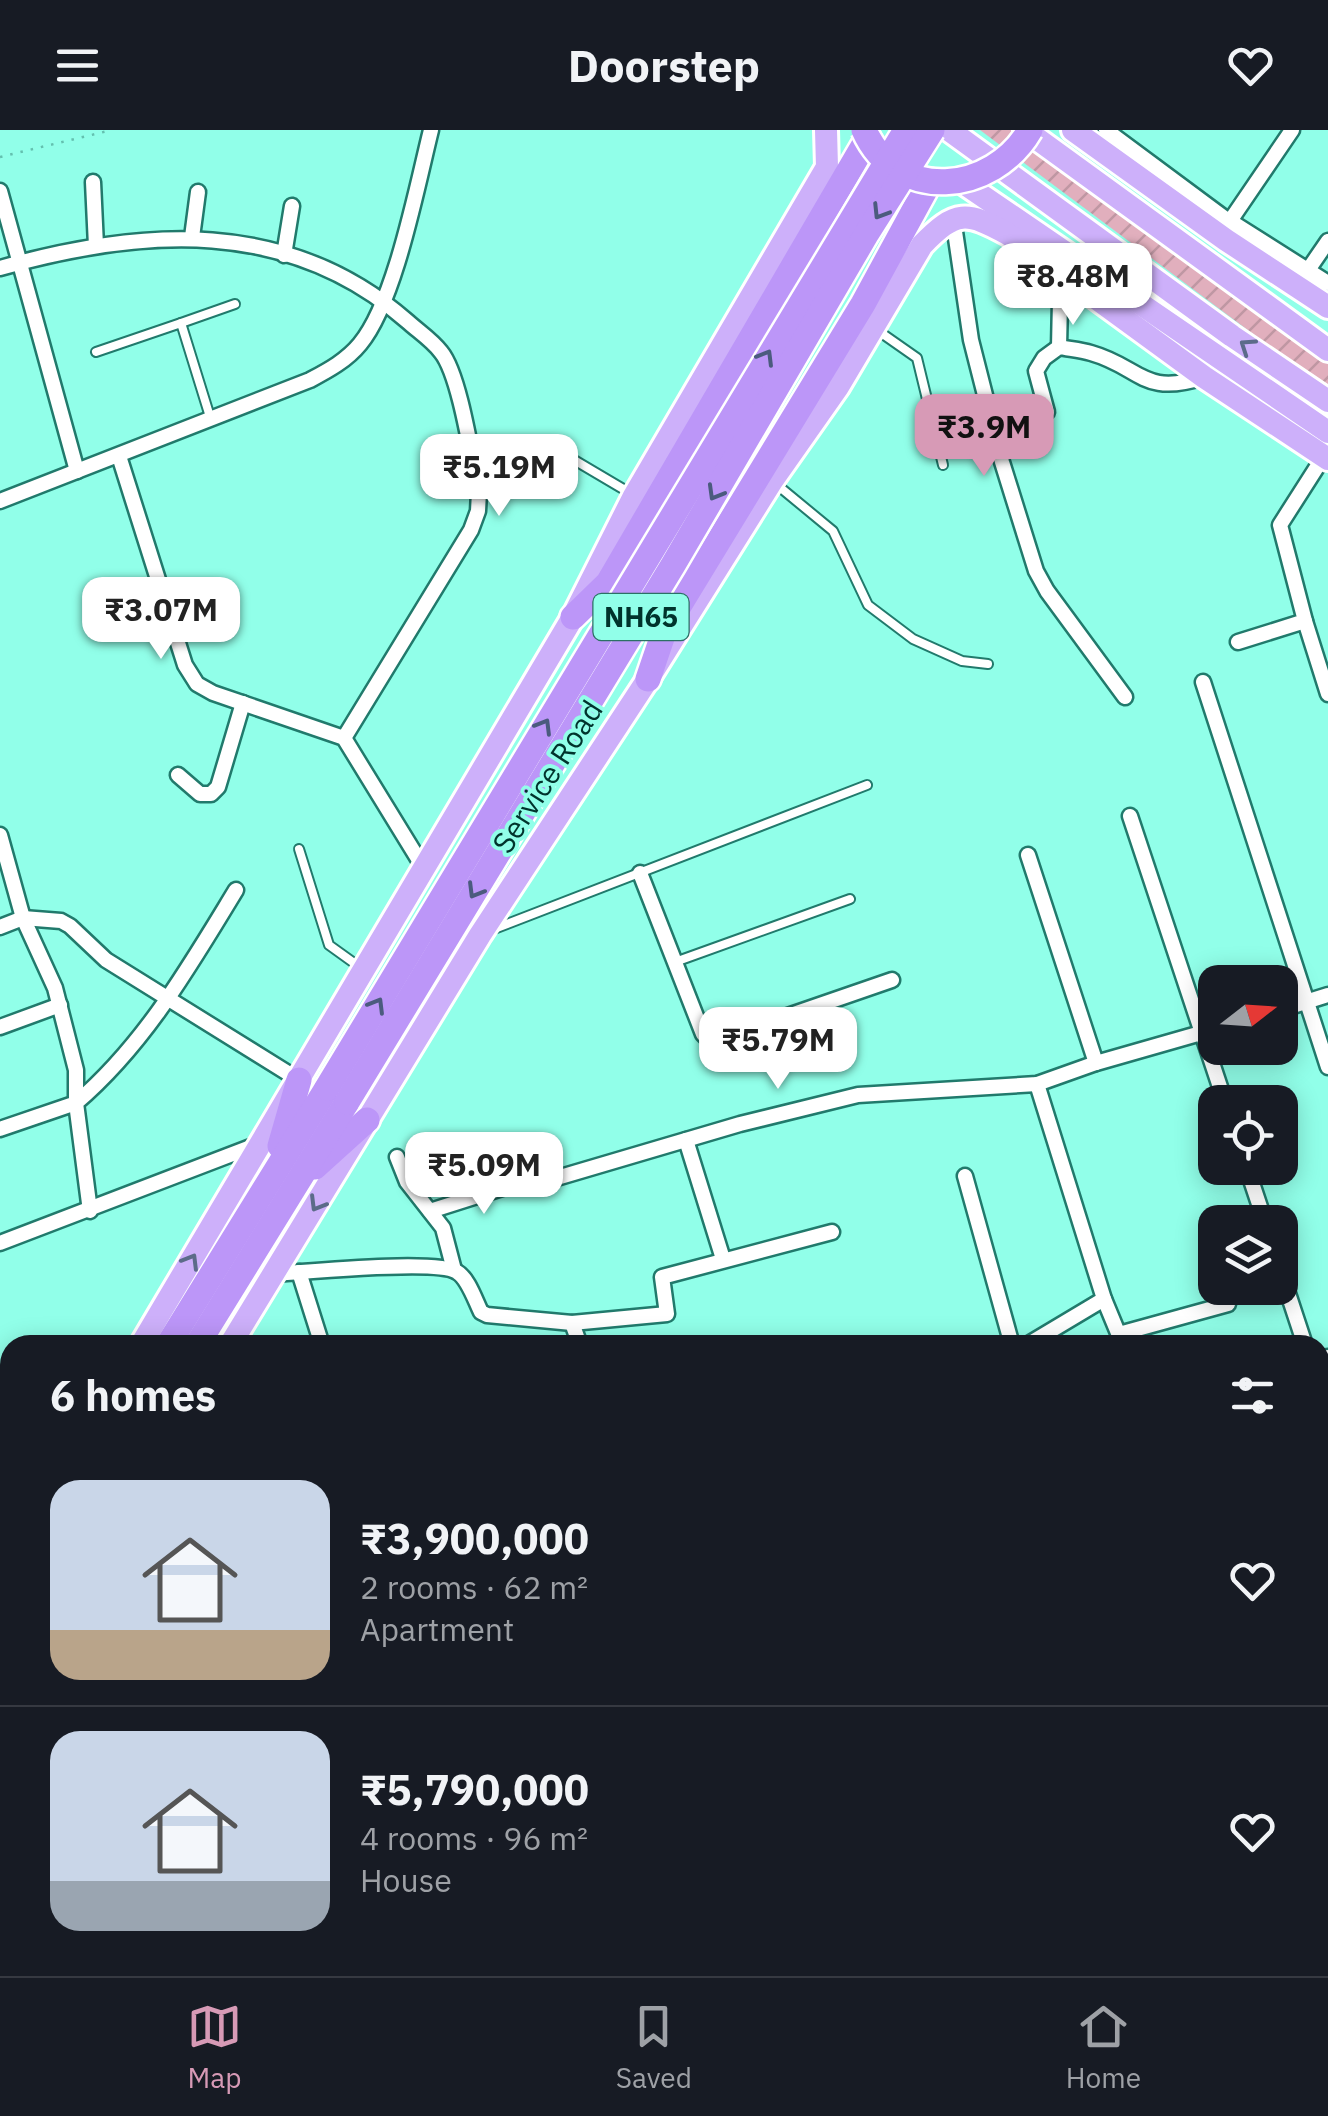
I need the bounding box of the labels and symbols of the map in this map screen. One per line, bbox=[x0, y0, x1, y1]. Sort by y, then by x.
one-way arrow bbox=[874, 202, 893, 220]
pin: ₹8.48M bbox=[992, 243, 1154, 328]
one-way arrow bbox=[1240, 340, 1259, 358]
one-way arrow bbox=[754, 350, 773, 368]
pin: ₹3.9M bbox=[914, 394, 1054, 479]
pin: ₹5.19M bbox=[418, 434, 580, 519]
one-way arrow bbox=[708, 482, 727, 500]
pin: ₹3.07M bbox=[80, 577, 242, 662]
road number: NH65 bbox=[594, 594, 688, 640]
street label: Service Road bbox=[483, 692, 611, 860]
one-way arrow bbox=[532, 719, 551, 737]
one-way arrow bbox=[468, 880, 487, 898]
north arrow bbox=[1198, 965, 1298, 1065]
one-way arrow bbox=[365, 998, 384, 1016]
pin: ₹5.79M bbox=[697, 1007, 859, 1092]
pin: ₹5.09M bbox=[403, 1132, 565, 1217]
one-way arrow bbox=[310, 1193, 329, 1211]
one-way arrow bbox=[179, 1254, 198, 1272]

